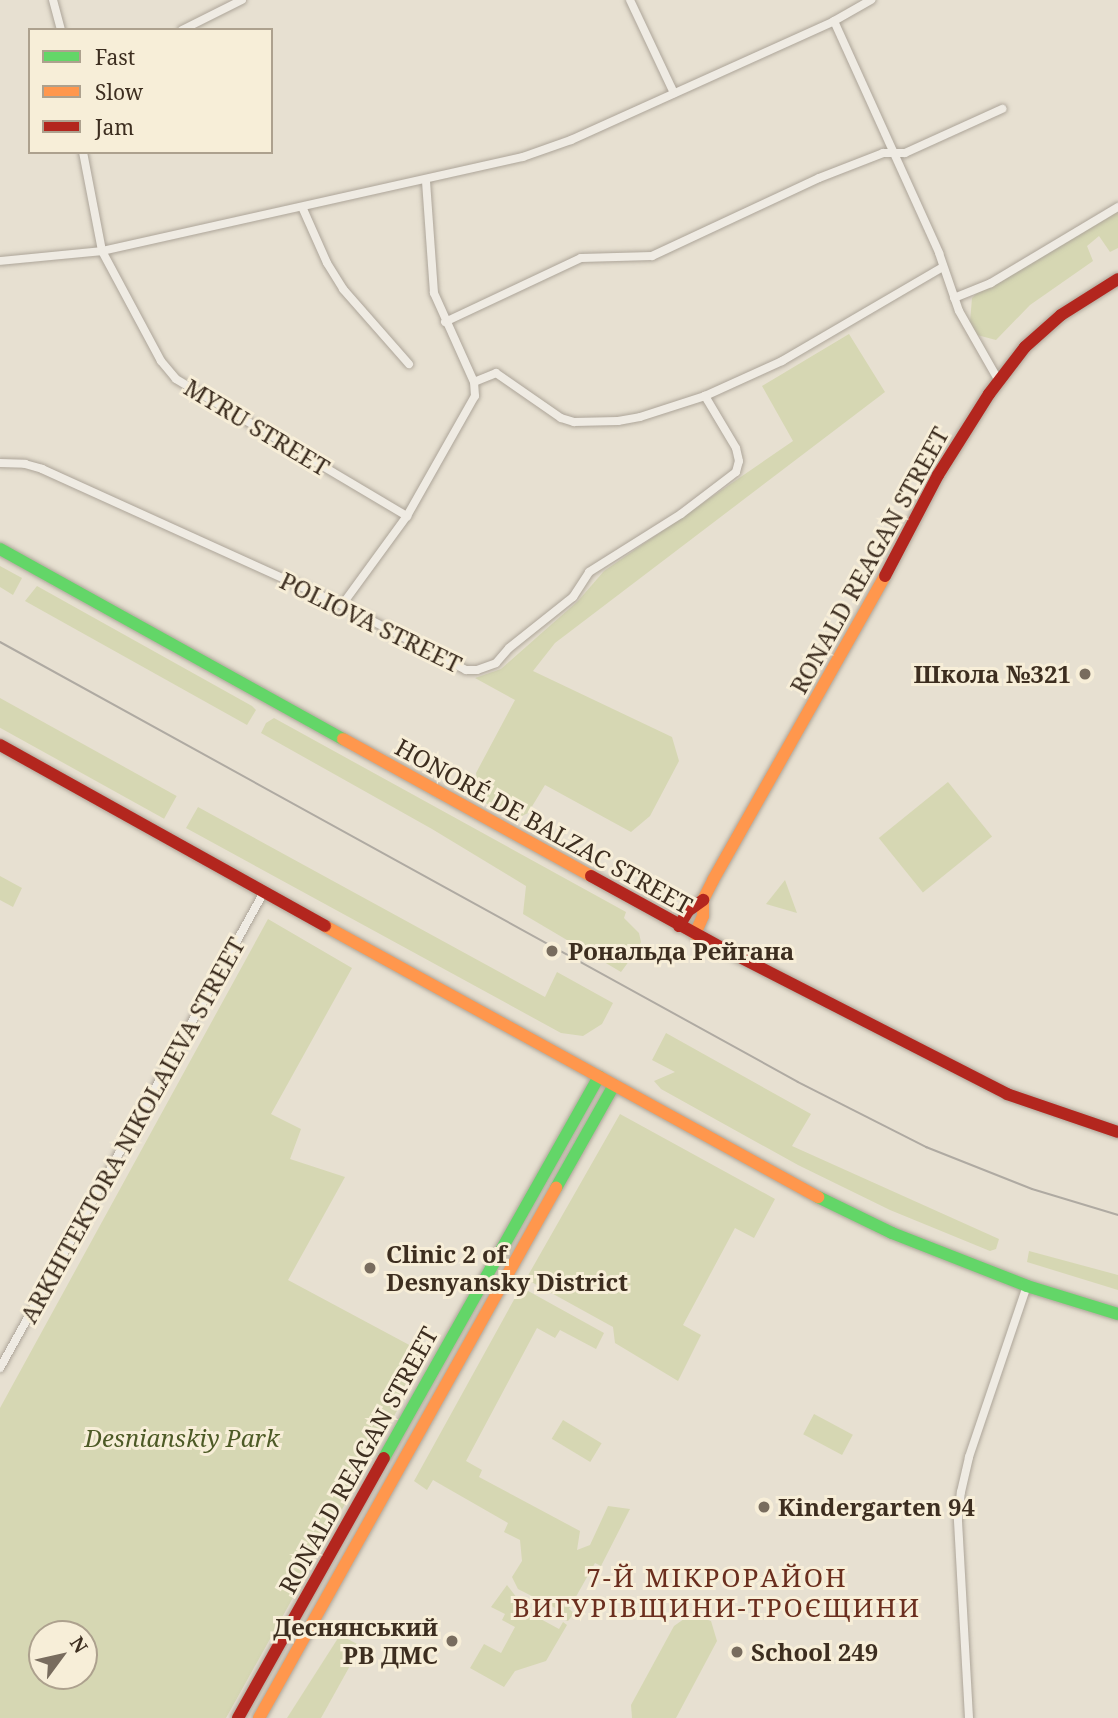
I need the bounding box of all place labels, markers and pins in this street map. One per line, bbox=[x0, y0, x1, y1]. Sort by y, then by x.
place label: Школа №321 bbox=[913, 660, 1071, 688]
marker: Школа №321 bbox=[1077, 666, 1093, 682]
place label: Рональда Рейгана bbox=[568, 937, 794, 965]
marker: Рональда Рейгана bbox=[542, 941, 562, 961]
place label: Clinic 2 of Desnyansky District bbox=[386, 1240, 628, 1296]
marker: Clinic 2 of Desnyansky District bbox=[360, 1258, 380, 1278]
place label: Kindergarten 94 bbox=[778, 1493, 975, 1521]
marker: Kindergarten 94 bbox=[756, 1499, 772, 1515]
place label: Деснянський РВ ДМС bbox=[273, 1613, 438, 1669]
marker: Деснянський РВ ДМС bbox=[444, 1633, 460, 1649]
place label: School 249 bbox=[751, 1638, 878, 1666]
marker: School 249 bbox=[729, 1644, 745, 1660]

